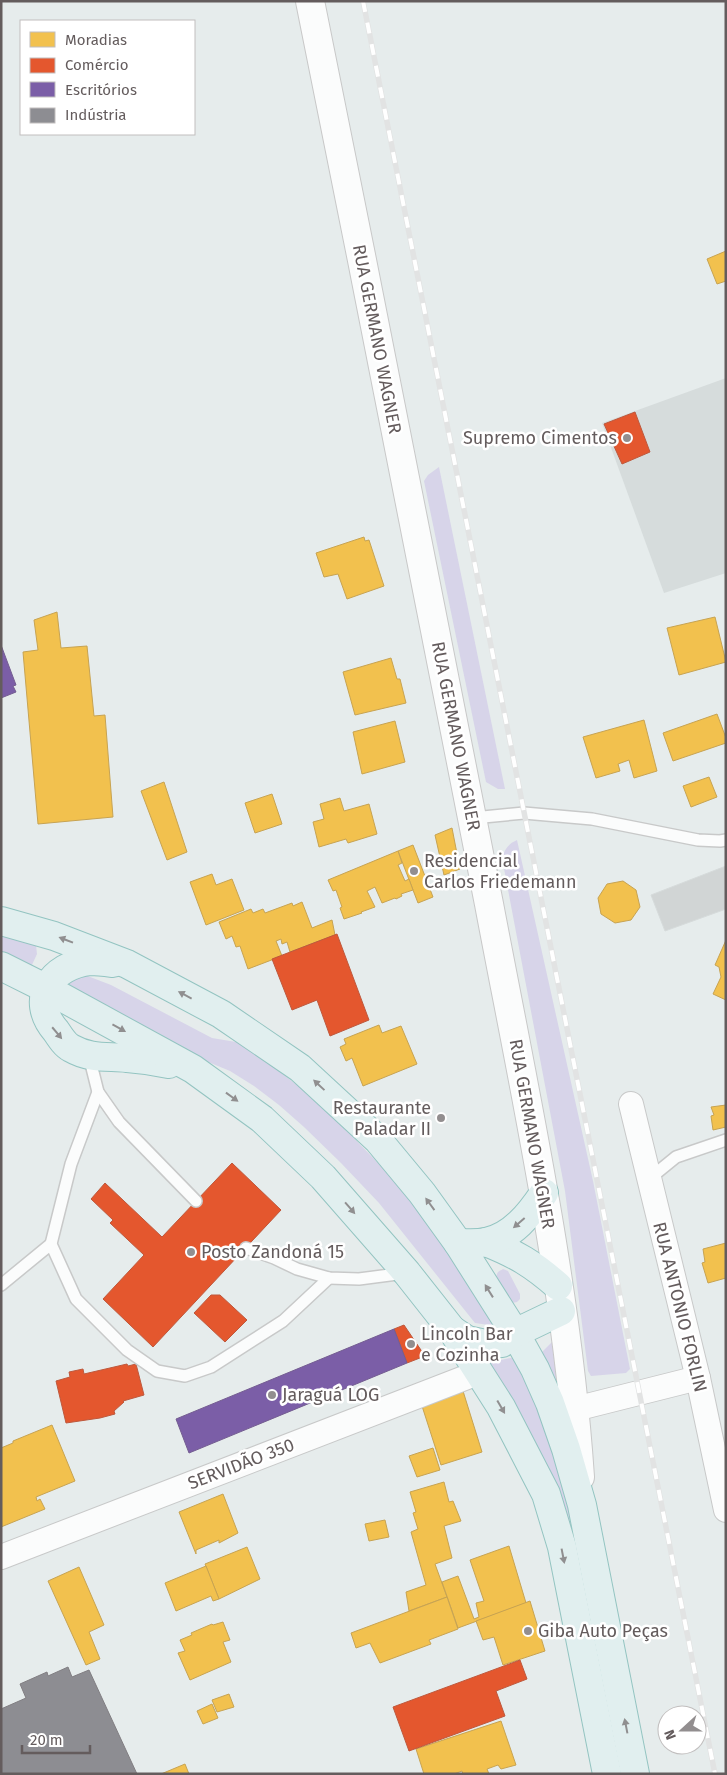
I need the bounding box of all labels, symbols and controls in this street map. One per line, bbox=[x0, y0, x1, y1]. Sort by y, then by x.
legend bbox=[20, 20, 195, 135]
text: Moradias bbox=[65, 31, 127, 49]
text: Comércio bbox=[65, 56, 128, 74]
text: Escritórios bbox=[65, 81, 137, 99]
text: Indústria bbox=[65, 106, 127, 124]
street label: RUA GERMANO WAGNER bbox=[348, 242, 406, 436]
place label: Supremo Cimentos bbox=[463, 427, 617, 449]
marker: Supremo Cimentos bbox=[621, 432, 633, 444]
street label: RUA GERMANO WAGNER bbox=[427, 639, 485, 833]
place label: Residencial Carlos Friedemann bbox=[424, 850, 576, 893]
marker: Residencial Carlos Friedemann bbox=[408, 865, 420, 877]
one-way arrow bbox=[58, 936, 73, 944]
one-way arrow bbox=[178, 990, 191, 999]
one-way arrow bbox=[112, 1024, 126, 1033]
one-way arrow bbox=[51, 1027, 62, 1039]
street label: RUA GERMANO WAGNER bbox=[504, 1037, 560, 1231]
one-way arrow bbox=[313, 1079, 325, 1091]
one-way arrow bbox=[225, 1092, 238, 1103]
place label: Restaurante Paladar II bbox=[333, 1097, 431, 1140]
marker: Restaurante Paladar II bbox=[435, 1112, 447, 1124]
one-way arrow bbox=[424, 1198, 435, 1211]
one-way arrow bbox=[345, 1202, 356, 1215]
one-way arrow bbox=[513, 1217, 526, 1228]
street label: RUA ANTONIO FORLIN bbox=[648, 1220, 712, 1394]
place label: Posto Zandoná 15 bbox=[201, 1241, 344, 1263]
marker: Posto Zandoná 15 bbox=[185, 1246, 197, 1258]
one-way arrow bbox=[484, 1285, 494, 1298]
place label: Lincoln Bar e Cozinha bbox=[421, 1323, 513, 1366]
marker: Lincoln Bar e Cozinha bbox=[405, 1338, 417, 1350]
place label: Jaraguá LOG bbox=[282, 1384, 379, 1406]
marker: Jaraguá LOG bbox=[266, 1389, 278, 1401]
one-way arrow bbox=[497, 1400, 505, 1414]
street label: SERVIDÃO 350 bbox=[184, 1433, 297, 1494]
one-way arrow bbox=[560, 1548, 568, 1564]
place label: Giba Auto Peças bbox=[538, 1620, 668, 1642]
marker: Giba Auto Peças bbox=[522, 1625, 534, 1637]
north arrow bbox=[657, 1705, 707, 1755]
one-way arrow bbox=[621, 1718, 629, 1734]
scale bar bbox=[22, 1722, 90, 1754]
text: N bbox=[661, 1727, 680, 1742]
text: 20 m bbox=[30, 1731, 63, 1749]

